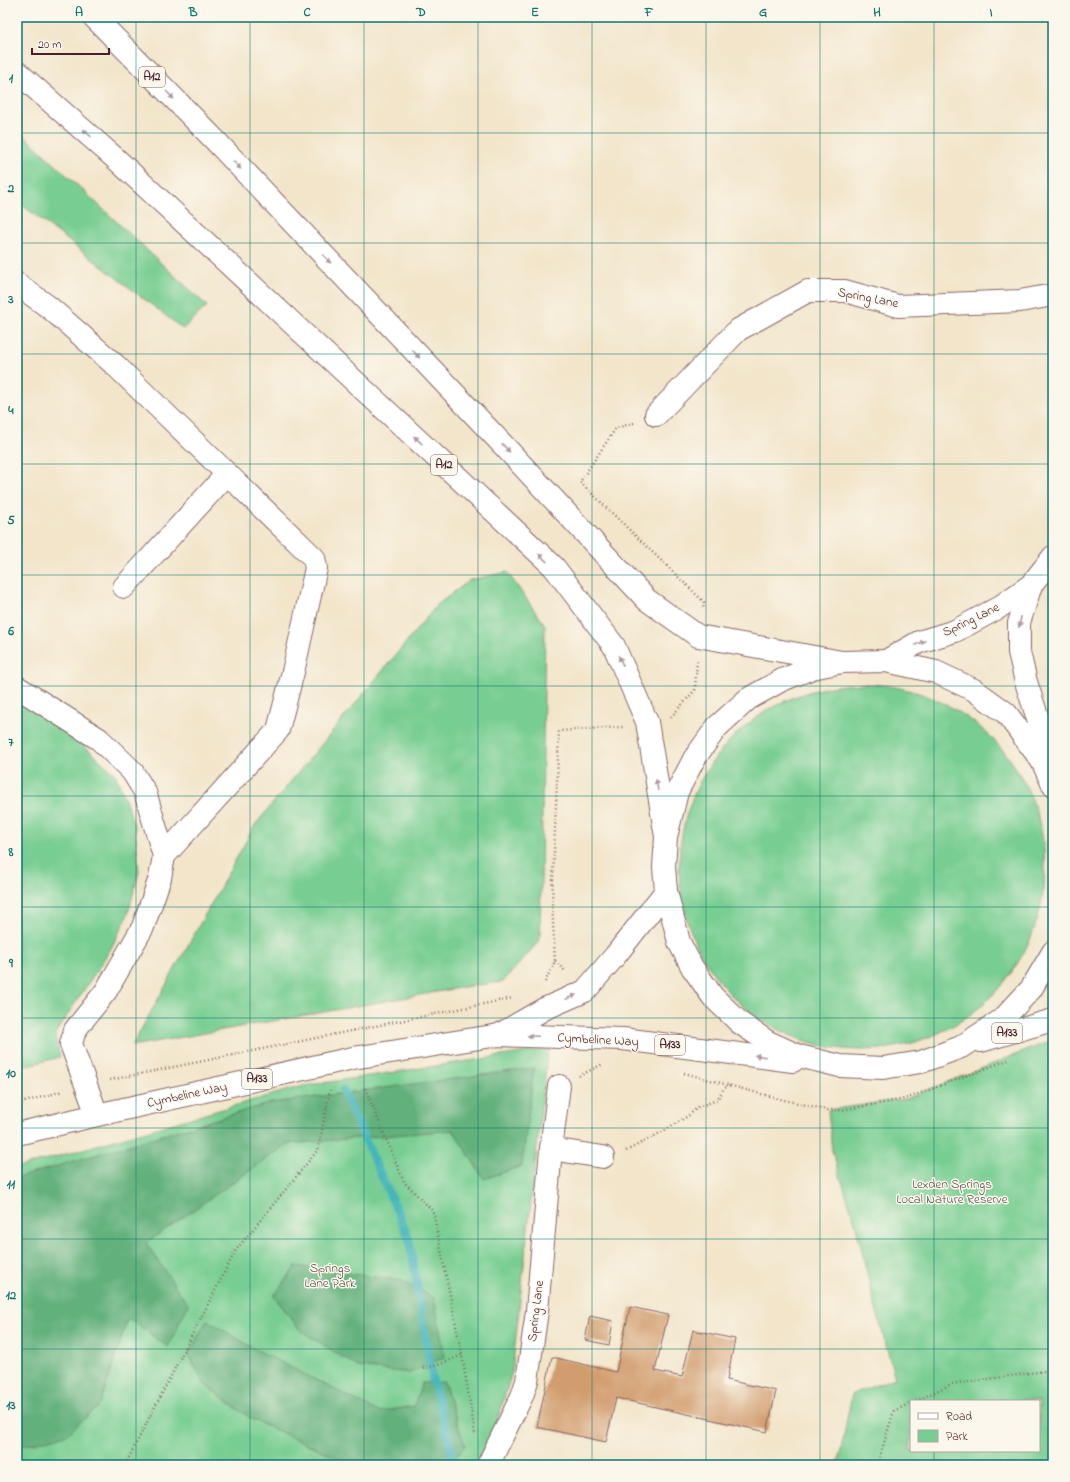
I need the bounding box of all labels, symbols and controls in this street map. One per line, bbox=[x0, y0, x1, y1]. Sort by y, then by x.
text: A bbox=[75, 3, 83, 22]
text: B bbox=[188, 3, 198, 22]
text: C bbox=[303, 3, 311, 22]
text: D bbox=[415, 3, 426, 22]
text: E bbox=[531, 3, 539, 22]
text: F bbox=[644, 3, 654, 22]
text: G bbox=[759, 3, 767, 22]
text: H bbox=[873, 3, 881, 22]
text: I bbox=[989, 3, 993, 22]
scale bar bbox=[32, 30, 109, 56]
text: 20 m bbox=[38, 36, 61, 54]
road number: A12 bbox=[139, 67, 165, 87]
text: 1 bbox=[9, 69, 14, 88]
one-way arrow bbox=[165, 90, 175, 100]
one-way arrow bbox=[82, 128, 92, 138]
one-way arrow bbox=[233, 160, 242, 170]
text: 2 bbox=[7, 179, 15, 198]
one-way arrow bbox=[322, 254, 332, 264]
street label: Spring Lane bbox=[836, 283, 900, 314]
text: 3 bbox=[7, 290, 14, 309]
one-way arrow bbox=[411, 349, 420, 358]
text: 4 bbox=[7, 401, 14, 420]
one-way arrow bbox=[413, 435, 423, 445]
one-way arrow bbox=[501, 443, 510, 453]
road number: A12 bbox=[431, 455, 457, 475]
text: 5 bbox=[7, 511, 15, 530]
one-way arrow bbox=[538, 553, 548, 562]
street label: Spring Lane bbox=[939, 598, 1003, 643]
one-way arrow bbox=[1017, 616, 1023, 628]
text: 6 bbox=[7, 622, 14, 641]
one-way arrow bbox=[914, 639, 926, 646]
one-way arrow bbox=[617, 655, 623, 667]
text: 7 bbox=[8, 733, 14, 752]
one-way arrow bbox=[654, 779, 660, 791]
text: 8 bbox=[8, 843, 14, 862]
text: 9 bbox=[8, 954, 14, 973]
one-way arrow bbox=[565, 994, 577, 1000]
road number: A133 bbox=[992, 1023, 1022, 1043]
street label: Cymbeline Way bbox=[557, 1028, 639, 1053]
one-way arrow bbox=[527, 1033, 539, 1040]
road number: A133 bbox=[655, 1035, 685, 1055]
one-way arrow bbox=[754, 1053, 766, 1059]
text: 10 bbox=[6, 1064, 16, 1083]
road number: A133 bbox=[242, 1069, 272, 1089]
street label: Cymbeline Way bbox=[145, 1077, 229, 1114]
text: 11 bbox=[7, 1175, 16, 1194]
park label: Lexden Springs Local Nature Reserve bbox=[896, 1175, 1008, 1209]
park label: Springs Lane Park bbox=[305, 1259, 356, 1293]
street label: Spring Lane bbox=[523, 1279, 550, 1343]
text: 12 bbox=[6, 1286, 17, 1305]
text: 13 bbox=[6, 1396, 16, 1415]
legend bbox=[910, 1400, 1040, 1452]
text: Road bbox=[946, 1408, 972, 1426]
text: Park bbox=[946, 1428, 968, 1446]

